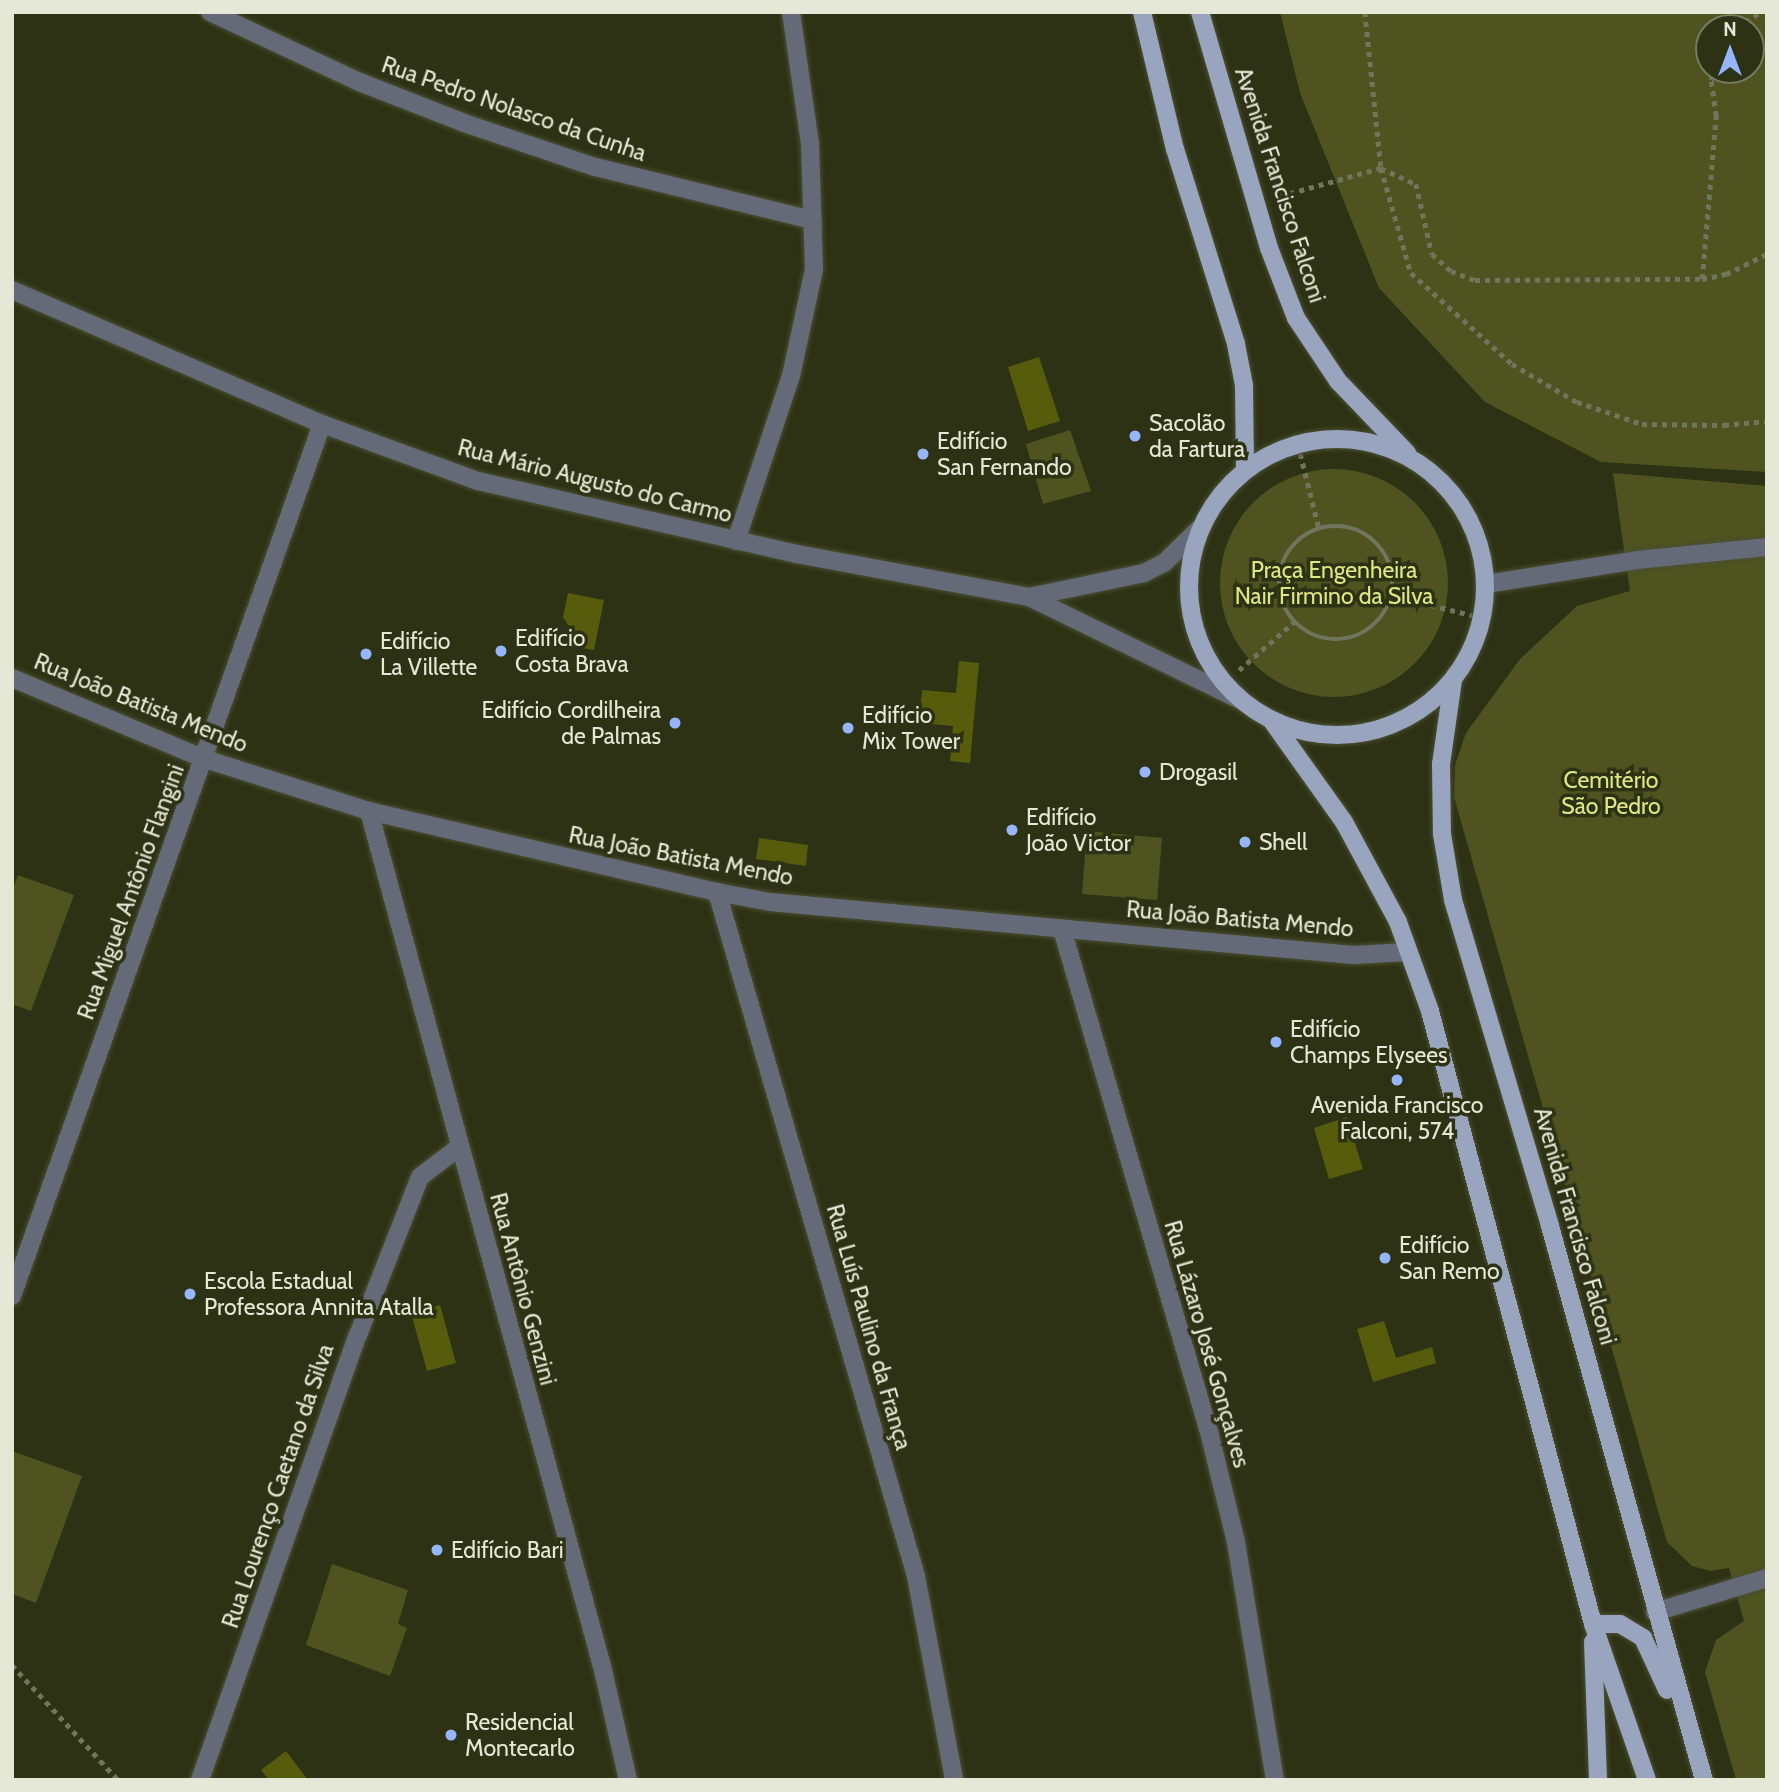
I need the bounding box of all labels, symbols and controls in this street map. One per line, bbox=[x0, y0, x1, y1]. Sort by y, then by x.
north arrow bbox=[1695, 14, 1765, 84]
text: N bbox=[1723, 18, 1737, 41]
street label: Rua Pedro Nolasco da Cunha bbox=[378, 51, 650, 167]
street label: Avenida Francisco Falconi bbox=[1229, 64, 1331, 306]
place label: Sacolão da Fartura bbox=[1149, 409, 1245, 463]
place label: Edifício San Fernando bbox=[937, 427, 1072, 481]
marker: Sacolão da Fartura bbox=[1127, 428, 1143, 444]
street label: Rua Mário Augusto do Carmo bbox=[455, 434, 735, 528]
marker: Edifício San Fernando bbox=[915, 446, 931, 462]
park label: Praça Engenheira Nair Firmino da Silva bbox=[1235, 556, 1433, 610]
place label: Edifício Costa Brava bbox=[515, 624, 629, 678]
place label: Edifício La Villette bbox=[380, 627, 477, 681]
marker: Edifício Costa Brava bbox=[493, 643, 509, 659]
marker: Edifício La Villette bbox=[358, 646, 374, 662]
street label: Rua João Batista Mendo bbox=[30, 647, 252, 759]
place label: Edifício Cordilheira de Palmas bbox=[482, 696, 661, 750]
place label: Edifício Mix Tower bbox=[862, 701, 960, 755]
marker: Edifício Cordilheira de Palmas bbox=[667, 715, 683, 731]
marker: Edifício Mix Tower bbox=[840, 720, 856, 736]
place label: Drogasil bbox=[1159, 758, 1237, 786]
street label: Rua Miguel Antônio Flangini bbox=[72, 761, 190, 1023]
marker: Drogasil bbox=[1137, 764, 1153, 780]
park label: Cemitério São Pedro bbox=[1561, 766, 1661, 820]
place label: Edifício João Victor bbox=[1026, 803, 1131, 857]
street label: Rua João Batista Mendo bbox=[566, 821, 796, 891]
marker: Edifício João Victor bbox=[1004, 822, 1020, 838]
place label: Shell bbox=[1259, 828, 1307, 856]
marker: Shell bbox=[1237, 834, 1253, 850]
street label: Rua João Batista Mendo bbox=[1125, 895, 1355, 943]
place label: Edifício Champs Elysees bbox=[1290, 1015, 1447, 1069]
marker: Edifício Champs Elysees bbox=[1268, 1034, 1284, 1050]
marker: Avenida Francisco Falconi, 574 bbox=[1389, 1072, 1405, 1088]
place label: Avenida Francisco Falconi, 574 bbox=[1311, 1091, 1483, 1145]
street label: Avenida Francisco Falconi bbox=[1528, 1104, 1622, 1348]
street label: Rua Antônio Genzini bbox=[484, 1190, 562, 1388]
street label: Rua Luís Paulino da França bbox=[821, 1201, 917, 1453]
street label: Rua Lázaro José Gonçalves bbox=[1158, 1217, 1256, 1471]
place label: Edifício San Remo bbox=[1399, 1231, 1500, 1285]
marker: Edifício San Remo bbox=[1377, 1250, 1393, 1266]
place label: Escola Estadual Professora Annita Atalla bbox=[204, 1267, 434, 1321]
marker: Escola Estadual Professora Annita Atalla bbox=[182, 1286, 198, 1302]
street label: Rua Lourenço Caetano da Silva bbox=[216, 1340, 340, 1632]
place label: Edifício Bari bbox=[451, 1536, 564, 1564]
marker: Edifício Bari bbox=[429, 1542, 445, 1558]
place label: Residencial Montecarlo bbox=[465, 1708, 575, 1762]
marker: Residencial Montecarlo bbox=[443, 1727, 459, 1743]

